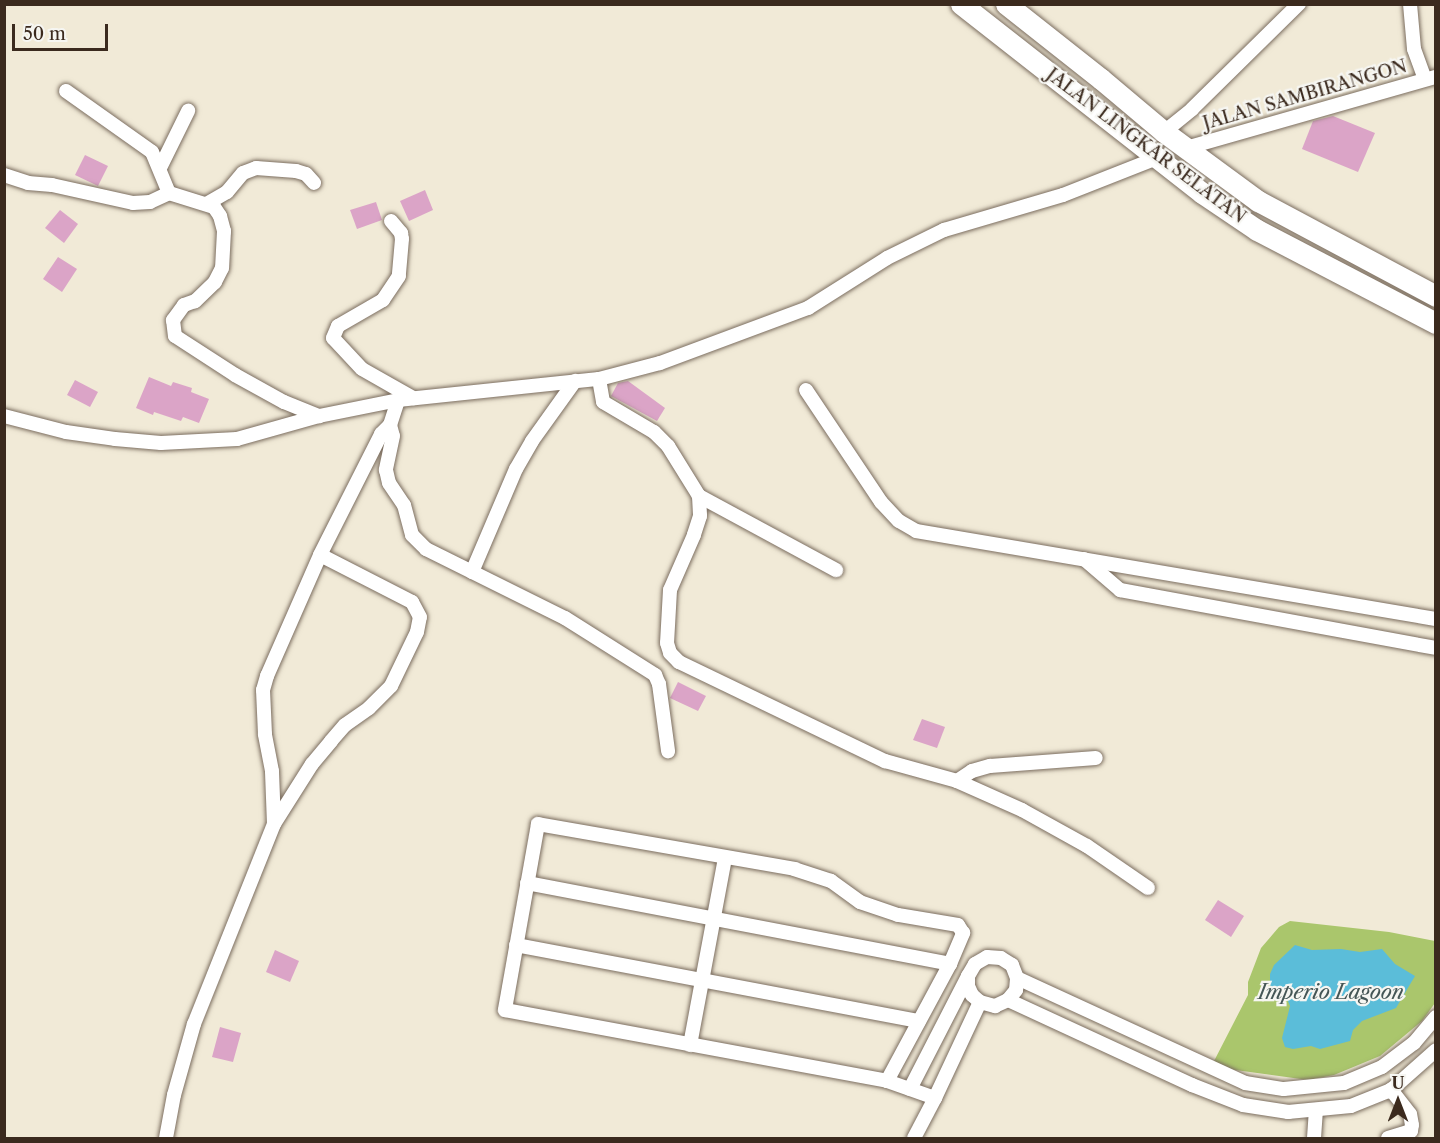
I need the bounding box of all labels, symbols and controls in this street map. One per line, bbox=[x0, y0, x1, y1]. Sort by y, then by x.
scale bar bbox=[15, 12, 111, 50]
text: 50 m bbox=[23, 23, 66, 45]
street label: JALAN SAMBIRANGON bbox=[1201, 56, 1409, 134]
street label: JALAN LINGKAR SELATAN bbox=[1042, 64, 1250, 228]
water label: Imperio Lagoon bbox=[1258, 980, 1404, 1004]
north arrow bbox=[1368, 1071, 1428, 1131]
text: U bbox=[1392, 1073, 1405, 1093]

